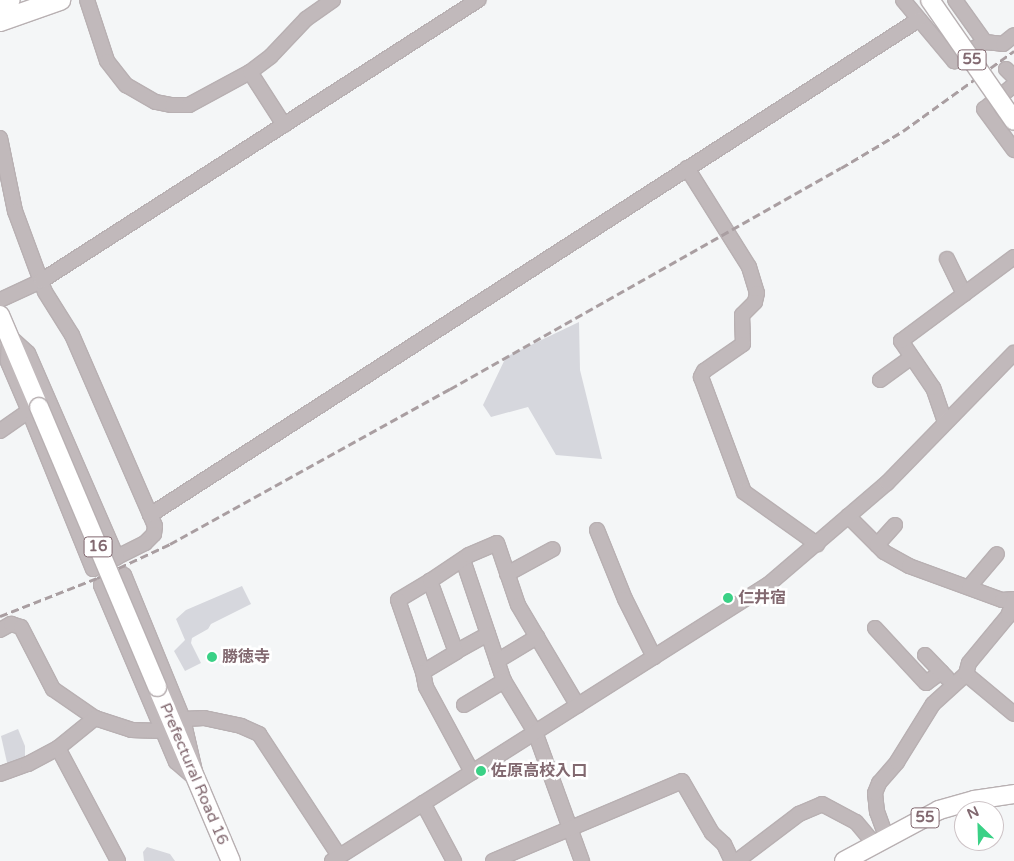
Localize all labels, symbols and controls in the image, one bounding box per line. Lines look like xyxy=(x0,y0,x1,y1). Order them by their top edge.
road number: 55 xyxy=(957,48,987,72)
road number: 16 xyxy=(83,534,113,560)
place label: 仁井宿 xyxy=(738,588,786,608)
marker: 仁井宿 xyxy=(722,592,734,604)
place label: 勝徳寺 xyxy=(222,647,270,667)
marker: 勝徳寺 xyxy=(206,651,218,663)
street label: Prefectural Road 16 xyxy=(155,700,233,848)
place label: 佐原高校入口 xyxy=(491,761,587,781)
marker: 佐原高校入口 xyxy=(475,765,487,777)
north arrow xyxy=(954,801,1004,851)
text: N xyxy=(965,803,982,823)
road number: 55 xyxy=(910,806,940,830)

